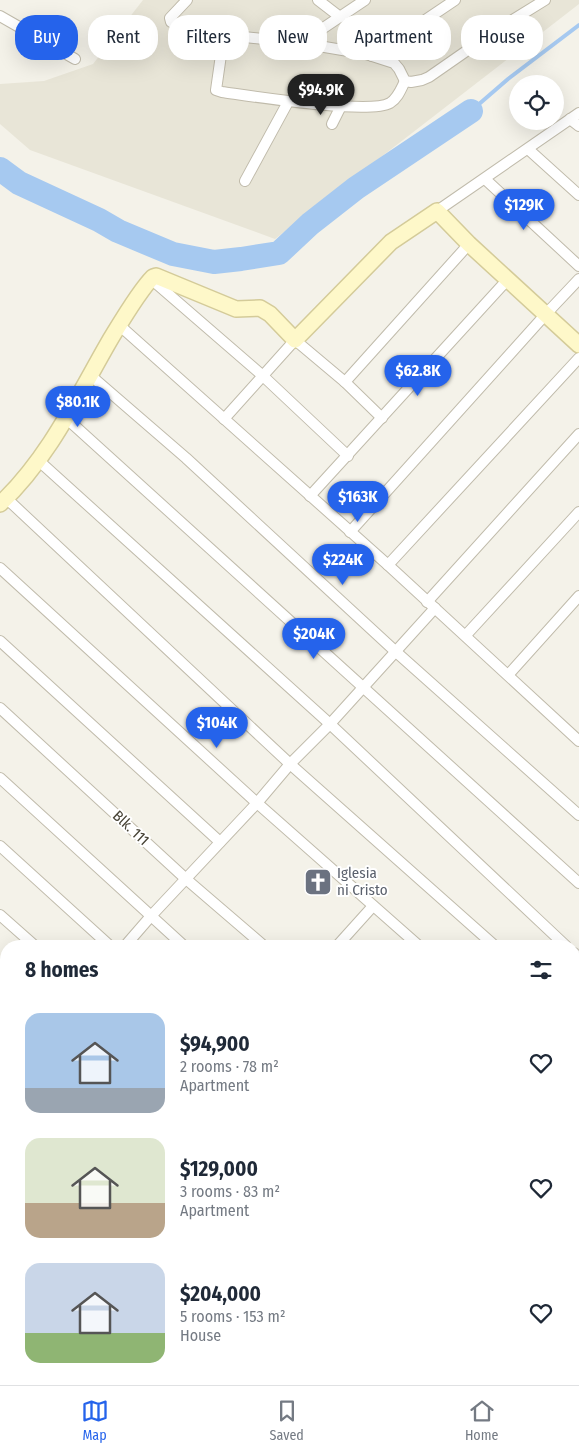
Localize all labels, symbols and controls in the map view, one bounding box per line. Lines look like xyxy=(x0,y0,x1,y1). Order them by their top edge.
chip: Buy xyxy=(15,15,78,60)
chip: Rent xyxy=(88,15,158,60)
chip: Filters xyxy=(168,15,249,60)
chip: New xyxy=(259,15,327,60)
chip: Apartment xyxy=(337,15,451,60)
chip: House xyxy=(461,15,543,60)
pin: $94.9K xyxy=(280,74,362,116)
map controls xyxy=(509,75,564,130)
button: locate xyxy=(509,75,564,130)
text: $94.9K xyxy=(299,80,343,99)
pin: $129K xyxy=(489,188,559,231)
text: $129K xyxy=(504,195,544,214)
pin: $62.8K xyxy=(377,354,459,397)
text: $62.8K xyxy=(395,361,441,380)
pin: $80.1K xyxy=(37,386,119,428)
text: $80.1K xyxy=(56,392,100,411)
pin: $163K xyxy=(323,480,393,523)
text: $163K xyxy=(338,487,378,506)
pin: $224K xyxy=(308,544,378,586)
text: $224K xyxy=(323,550,363,569)
pin: $204K xyxy=(279,618,349,660)
text: $204K xyxy=(293,624,335,643)
pin: $104K xyxy=(182,706,252,749)
text: $104K xyxy=(197,713,237,732)
street label: Blk. 111 xyxy=(109,807,153,849)
place label: Iglesia ni Cristo xyxy=(337,864,388,899)
church icon: Iglesia ni Cristo xyxy=(303,867,333,897)
icon: filters xyxy=(527,956,555,984)
text: 8 homes xyxy=(25,957,99,983)
text: $94,900 xyxy=(180,1031,250,1057)
icon: home xyxy=(65,1033,125,1093)
icon: heart xyxy=(527,1049,555,1077)
text: 2 rooms · 78 m² xyxy=(180,1057,279,1076)
text: Apartment xyxy=(180,1076,249,1095)
text: $129,000 xyxy=(180,1156,258,1182)
icon: home xyxy=(65,1158,125,1218)
icon: heart xyxy=(527,1174,555,1202)
text: 3 rooms · 83 m² xyxy=(180,1182,280,1201)
text: Apartment xyxy=(180,1201,249,1220)
text: $204,000 xyxy=(180,1281,261,1307)
icon: home xyxy=(65,1283,125,1343)
icon: heart xyxy=(527,1299,555,1327)
text: 5 rooms · 153 m² xyxy=(180,1307,286,1326)
text: House xyxy=(180,1326,221,1345)
tab: Map xyxy=(81,1397,109,1444)
tab: Saved xyxy=(270,1397,304,1444)
tab: Home xyxy=(465,1397,498,1444)

